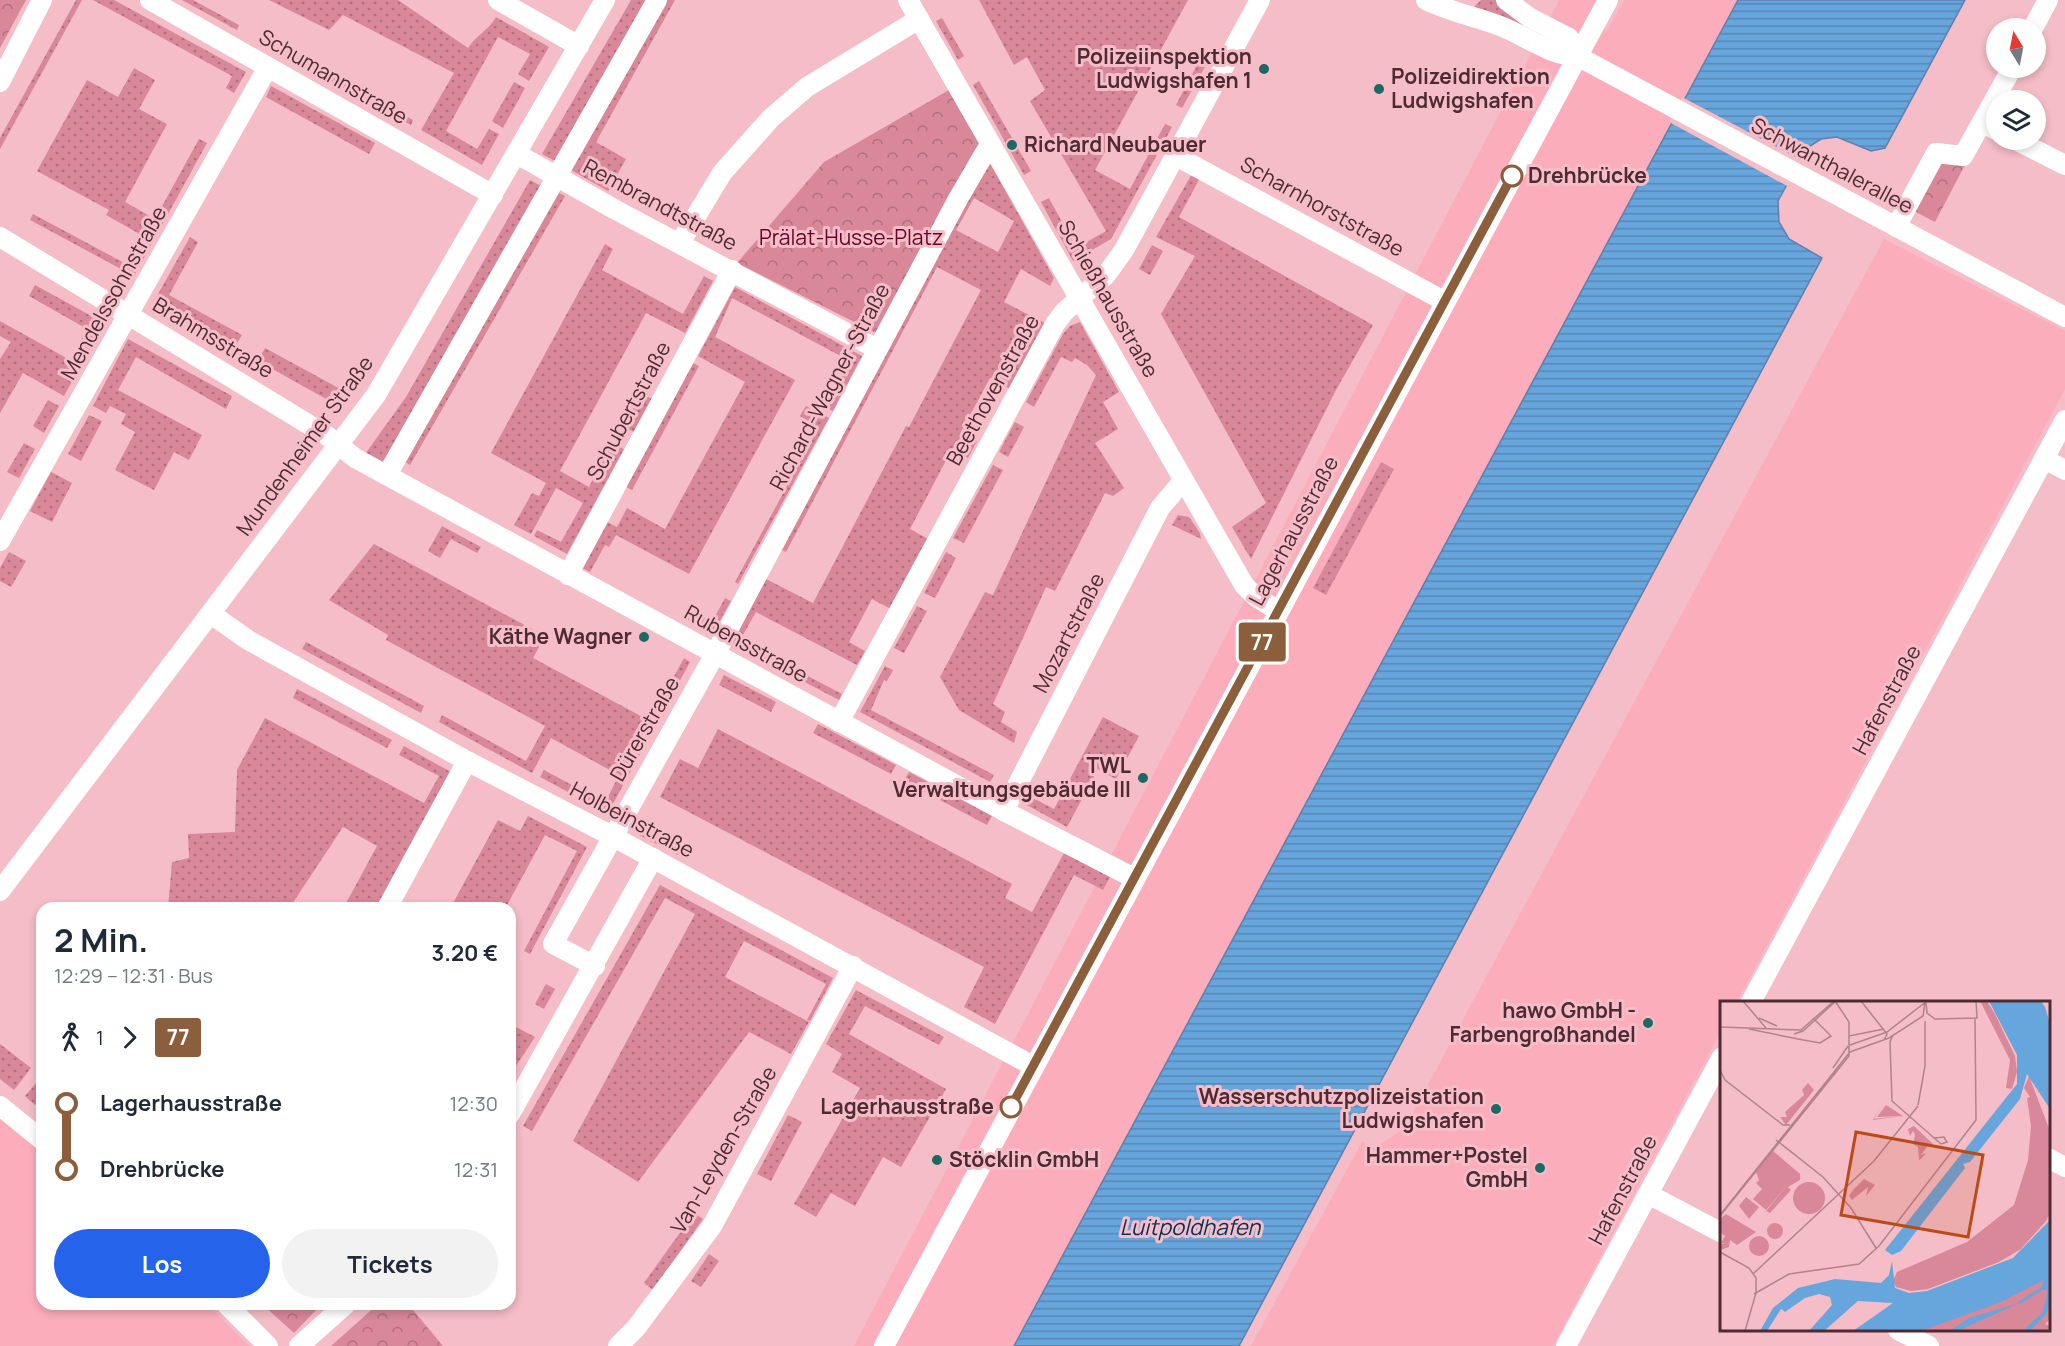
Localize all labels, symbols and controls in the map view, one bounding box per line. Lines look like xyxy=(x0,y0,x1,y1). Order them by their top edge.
north arrow xyxy=(1986,18,2046,78)
map controls xyxy=(1986,18,2046,150)
street label: Schumannstraße xyxy=(254,22,413,130)
place label: Polizeiinspektion Ludwigshafen 1 xyxy=(1077,42,1252,94)
marker: Polizeiinspektion Ludwigshafen 1 xyxy=(1257,62,1271,76)
place label: Polizeidirektion Ludwigshafen xyxy=(1391,62,1550,114)
marker: Polizeidirektion Ludwigshafen xyxy=(1372,82,1386,96)
button: layers xyxy=(1986,90,2046,150)
street label: Schwanthalerallee xyxy=(1747,111,1918,220)
place label: Richard Neubauer xyxy=(1024,130,1206,158)
marker: Richard Neubauer xyxy=(1005,138,1019,152)
street label: Scharnhorststraße xyxy=(1236,149,1409,263)
street label: Rembrandtstraße xyxy=(579,152,742,257)
place label: Drehbrücke xyxy=(1528,161,1647,189)
marker: Drehbrücke xyxy=(1501,165,1523,187)
street label: Mendelssohnstraße xyxy=(54,201,172,384)
street label: Schießhausstraße xyxy=(1052,215,1165,382)
park label: Prälat-Husse-Platz xyxy=(759,223,943,251)
street label: Richard-Wagner-Straße xyxy=(763,278,896,495)
street label: Brahmsstraße xyxy=(148,290,279,384)
street label: Beethovenstraße xyxy=(939,309,1045,470)
street label: Schubertstraße xyxy=(580,336,676,485)
street label: Mundenheimer Straße xyxy=(229,350,379,541)
street label: Lagerhausstraße xyxy=(1242,451,1344,610)
street label: Mozartstraße xyxy=(1026,568,1110,697)
street label: Rubensstraße xyxy=(680,598,813,689)
place label: Käthe Wagner xyxy=(489,622,632,650)
line badge: 77 xyxy=(1235,622,1289,662)
text: 77 xyxy=(1251,628,1273,656)
marker: Käthe Wagner xyxy=(637,630,651,644)
street label: Hafenstraße xyxy=(1845,640,1927,759)
street label: Dürerstraße xyxy=(603,671,685,786)
place label: TWL Verwaltungsgebäude III xyxy=(893,751,1131,803)
marker: TWL Verwaltungsgebäude III xyxy=(1136,771,1150,785)
street label: Holbeinstraße xyxy=(565,775,699,864)
text: 2 Min. xyxy=(54,917,148,962)
text: 3.20 € xyxy=(432,938,498,968)
text: 12:29 – 12:31 · Bus xyxy=(54,962,213,989)
place label: hawo GmbH - Farbengroßhandel xyxy=(1449,996,1636,1048)
inset map xyxy=(1720,1001,2050,1331)
marker: hawo GmbH - Farbengroßhandel xyxy=(1641,1016,1655,1030)
icon: walk xyxy=(54,1021,87,1054)
icon: forward xyxy=(113,1021,146,1054)
text: 77 xyxy=(167,1023,189,1051)
text: 1 xyxy=(96,1024,104,1051)
street label: Van-Leyden-Straße xyxy=(664,1061,782,1238)
place label: Wasserschutzpolizeistation Ludwigshafen xyxy=(1199,1082,1484,1134)
text: Lagerhausstraße xyxy=(100,1088,282,1118)
text: 12:30 xyxy=(450,1090,498,1117)
place label: Lagerhausstraße xyxy=(820,1092,994,1120)
marker: Lagerhausstraße xyxy=(1000,1096,1022,1118)
marker: Wasserschutzpolizeistation Ludwigshafen xyxy=(1489,1102,1503,1116)
street label: Hafenstraße xyxy=(1581,1130,1663,1249)
place label: Hammer+Postel GmbH xyxy=(1366,1141,1528,1193)
place label: Stöcklin GmbH xyxy=(949,1145,1099,1173)
marker: Stöcklin GmbH xyxy=(930,1153,944,1167)
text: Drehbrücke xyxy=(100,1154,225,1184)
text: 12:31 xyxy=(454,1156,498,1183)
marker: Hammer+Postel GmbH xyxy=(1533,1161,1547,1175)
water label: Luitpoldhafen xyxy=(1120,1212,1261,1242)
button: Los xyxy=(54,1229,270,1298)
button: Tickets xyxy=(282,1229,498,1298)

